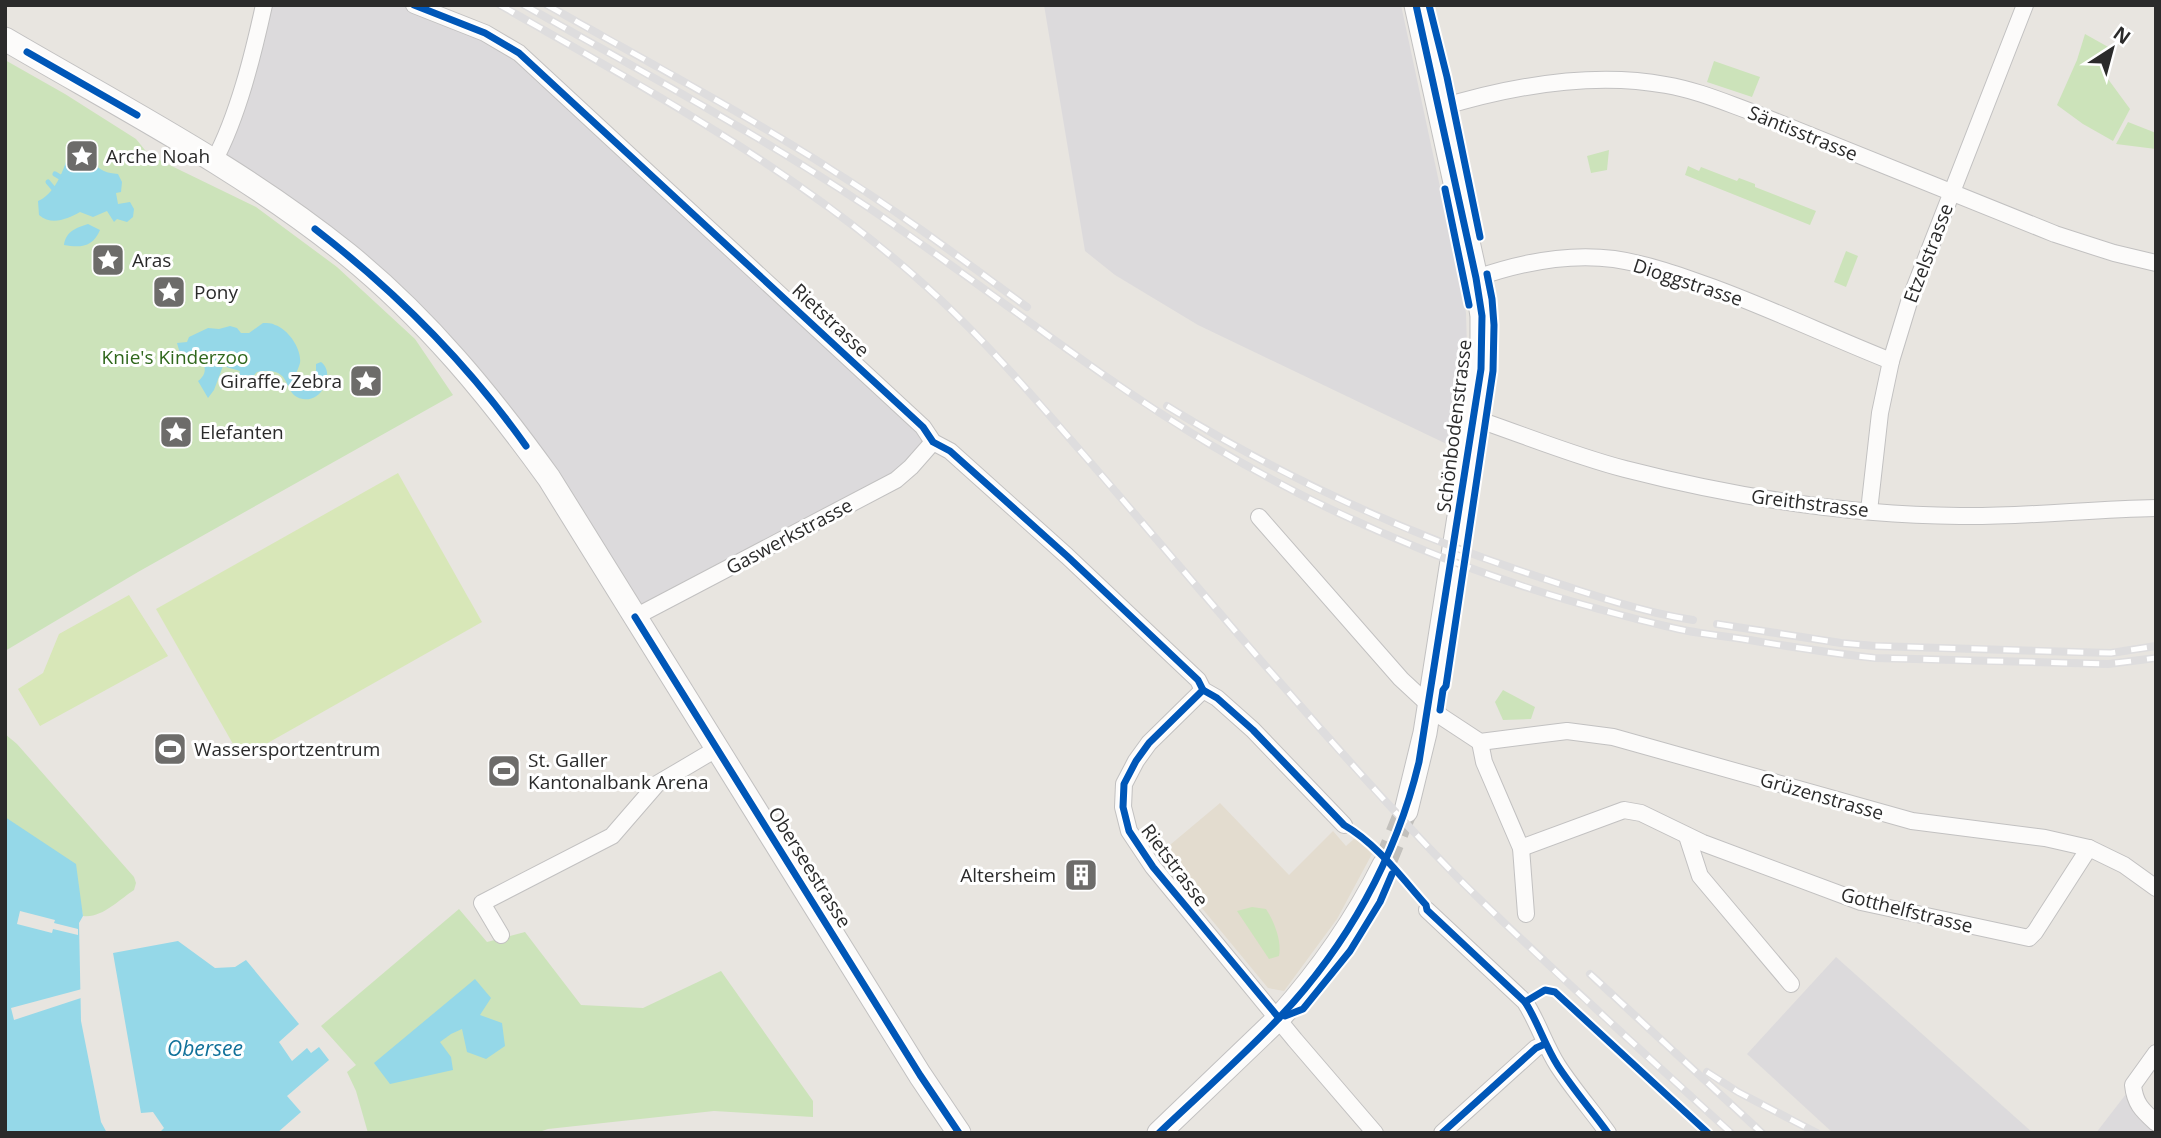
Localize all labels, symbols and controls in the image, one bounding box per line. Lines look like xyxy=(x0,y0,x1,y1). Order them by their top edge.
north arrow xyxy=(2077,14,2147,84)
text: N xyxy=(2108,20,2136,50)
street label: Säntisstrasse xyxy=(1744,99,1862,167)
place icon: Arche Noah xyxy=(63,137,101,175)
place label: Arche Noah xyxy=(106,143,210,169)
street label: Etzelstrasse xyxy=(1897,199,1959,307)
place icon: Aras xyxy=(89,241,127,279)
place label: Aras xyxy=(132,247,171,273)
street label: Dioggstrasse xyxy=(1630,252,1746,312)
place icon: Pony xyxy=(150,273,188,311)
street label: Rietstrasse xyxy=(787,277,875,363)
place label: Pony xyxy=(194,279,239,305)
street label: Schönbodenstrasse xyxy=(1430,338,1478,514)
park label: Knie's Kinderzoo xyxy=(102,344,248,370)
place icon: Giraffe, Zebra xyxy=(347,362,385,400)
place label: Giraffe, Zebra xyxy=(220,368,342,394)
place icon: Elefanten xyxy=(157,413,195,451)
place label: Elefanten xyxy=(200,419,284,445)
street label: Greithstrasse xyxy=(1750,483,1870,523)
street label: Gaswerkstrasse xyxy=(721,492,857,580)
sports icon: Wassersportzentrum xyxy=(151,730,189,768)
place label: Wassersportzentrum xyxy=(194,736,380,762)
place label: St. Galler Kantonalbank Arena xyxy=(528,747,708,795)
sports icon: St. Galler Kantonalbank Arena xyxy=(485,752,523,790)
street label: Grüzenstrasse xyxy=(1757,766,1887,826)
street label: Oberseestrasse xyxy=(762,802,858,932)
street label: Rietstrasse xyxy=(1135,818,1215,912)
building icon: Altersheim xyxy=(1062,856,1100,894)
place label: Altersheim xyxy=(960,862,1056,888)
street label: Gotthelfstrasse xyxy=(1838,881,1976,939)
water label: Obersee xyxy=(167,1034,243,1062)

